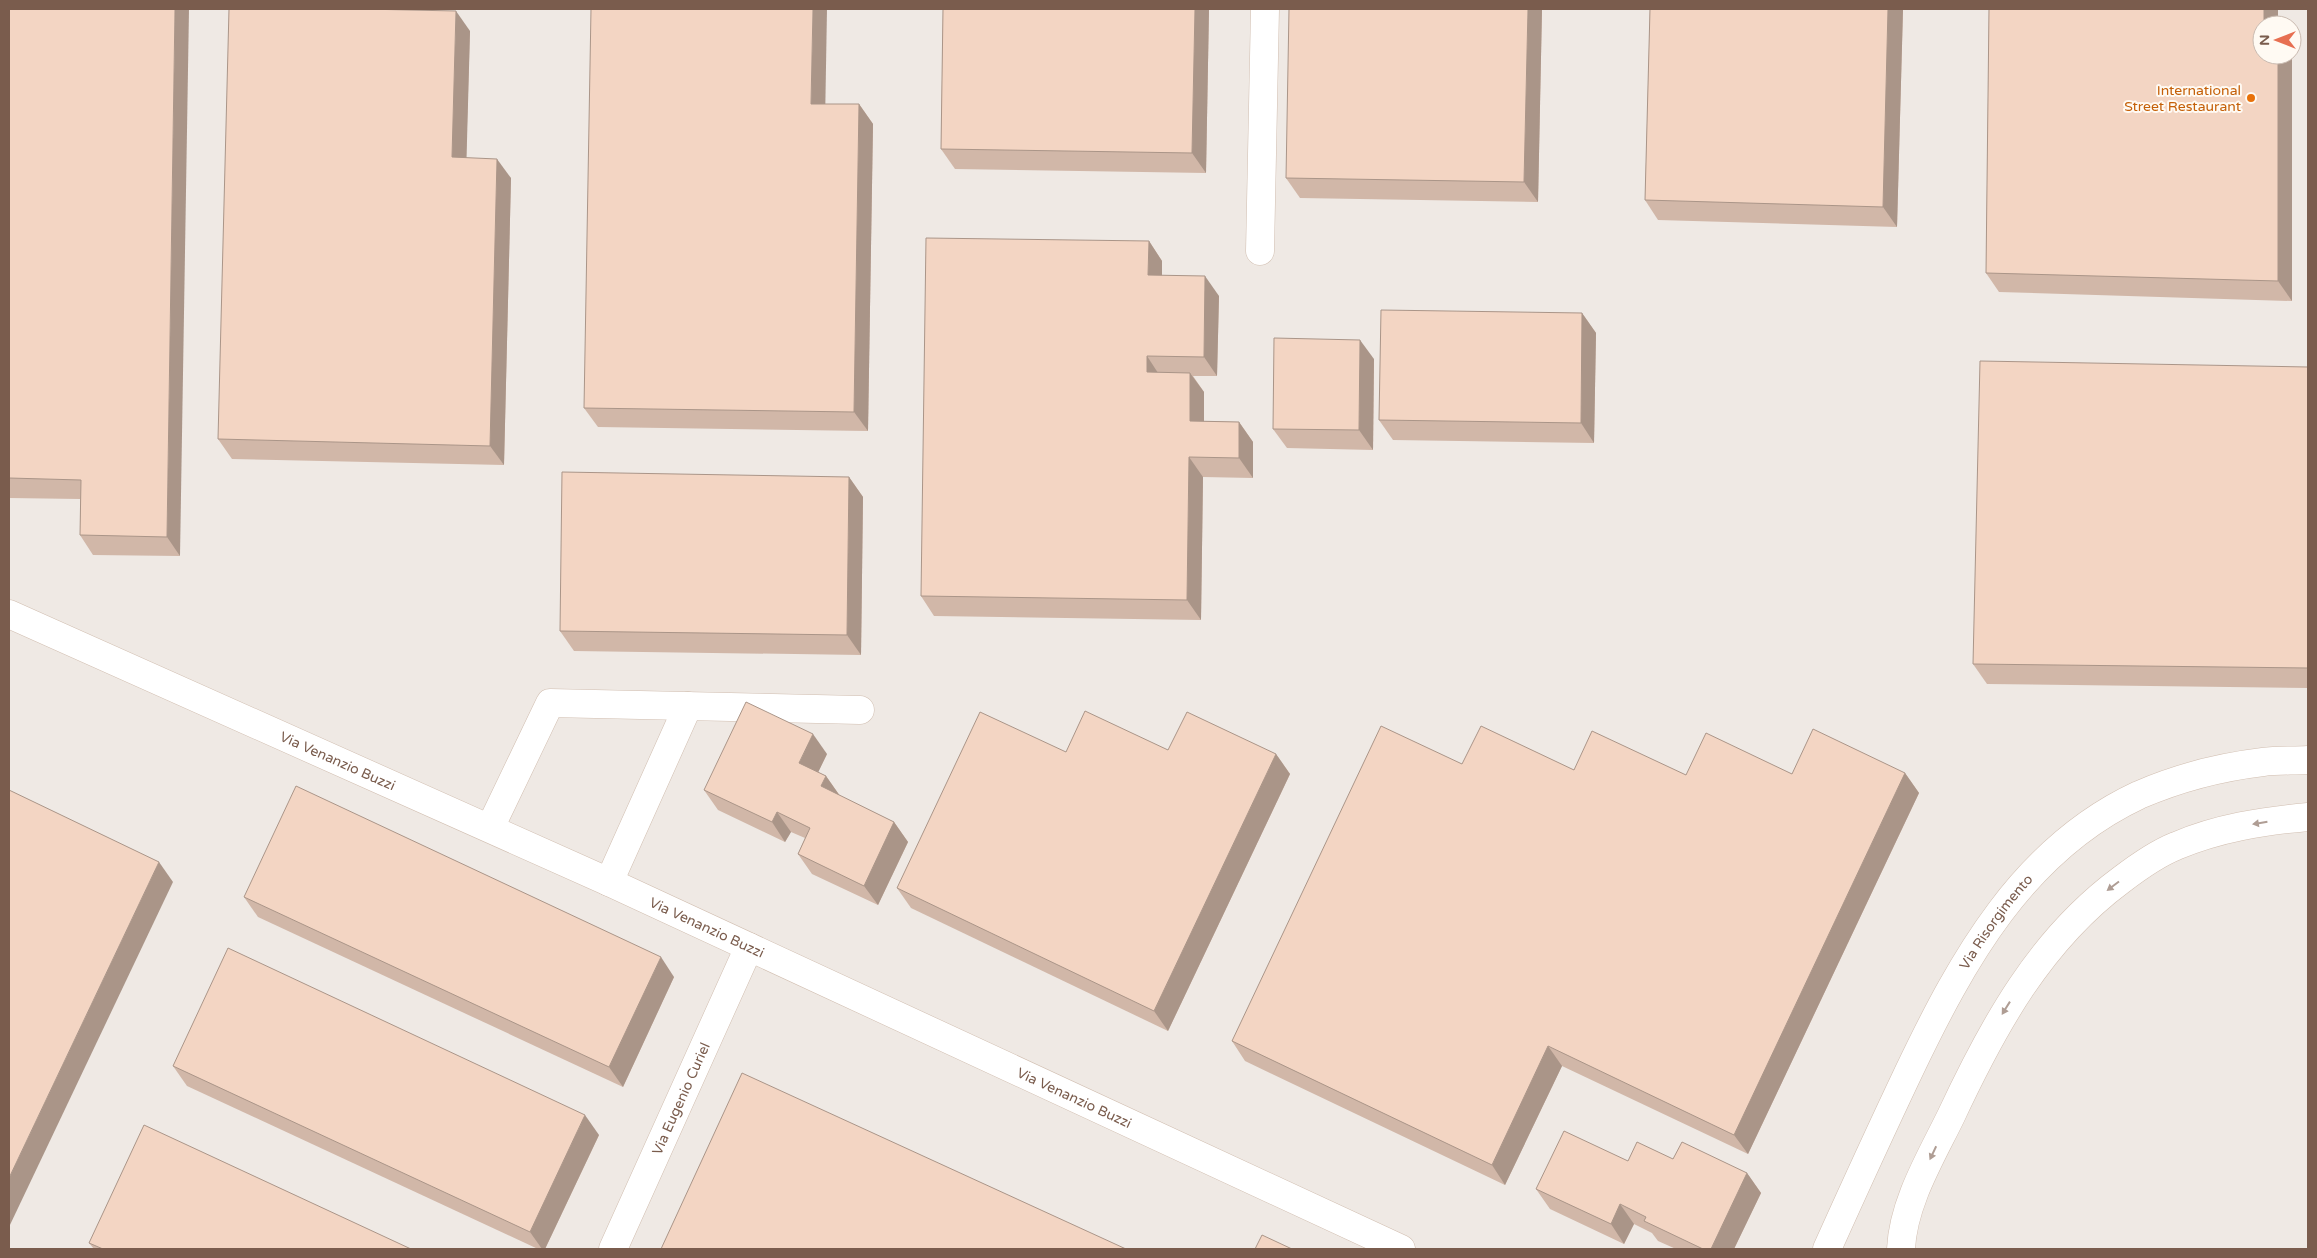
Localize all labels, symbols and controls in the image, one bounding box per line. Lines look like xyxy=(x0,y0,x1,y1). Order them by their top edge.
north arrow xyxy=(2252,15,2302,65)
text: N xyxy=(2256,34,2273,46)
place label: International Street Restaurant xyxy=(2124,82,2242,115)
marker: International Street Restaurant xyxy=(2245,92,2257,104)
street label: Via Venanzio Buzzi xyxy=(277,728,398,794)
one-way arrow xyxy=(2252,820,2268,828)
street label: Via Risorgimento xyxy=(1956,871,2036,973)
one-way arrow xyxy=(2106,881,2120,891)
street label: Via Venanzio Buzzi xyxy=(647,894,767,962)
one-way arrow xyxy=(2002,1001,2011,1014)
street label: Via Eugenio Curiel xyxy=(649,1040,714,1158)
street label: Via Venanzio Buzzi xyxy=(1014,1064,1134,1132)
one-way arrow xyxy=(1929,1146,1937,1160)

